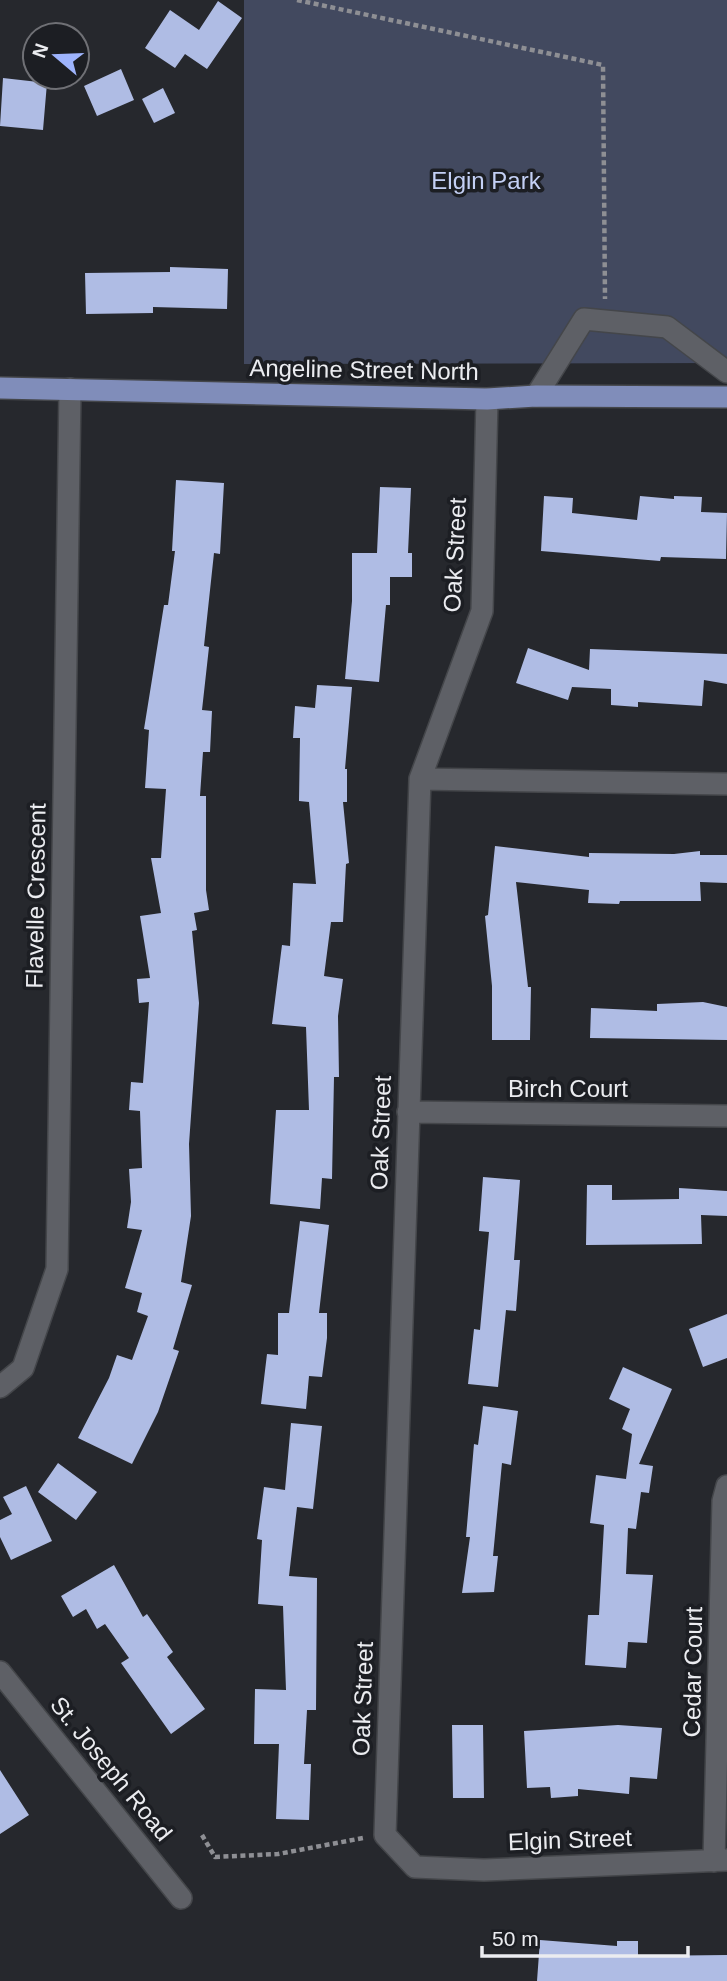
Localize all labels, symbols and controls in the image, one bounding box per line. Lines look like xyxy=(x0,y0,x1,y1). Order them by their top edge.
north arrow xyxy=(21,21,91,91)
text: N xyxy=(28,41,53,61)
park label: Elgin Park xyxy=(431,167,542,194)
street label: Angeline Street North xyxy=(249,354,479,385)
street label: Oak Street xyxy=(438,497,471,613)
street label: Flavelle Crescent xyxy=(20,803,51,989)
street label: Oak Street xyxy=(365,1075,396,1191)
street label: Birch Court xyxy=(508,1075,628,1102)
street label: Cedar Court xyxy=(678,1606,707,1738)
street label: Oak Street xyxy=(347,1641,378,1757)
street label: St. Joseph Road xyxy=(45,1691,178,1846)
street label: Elgin Street xyxy=(508,1824,633,1855)
scale bar xyxy=(482,1914,688,1958)
text: 50 m xyxy=(492,1927,539,1950)

